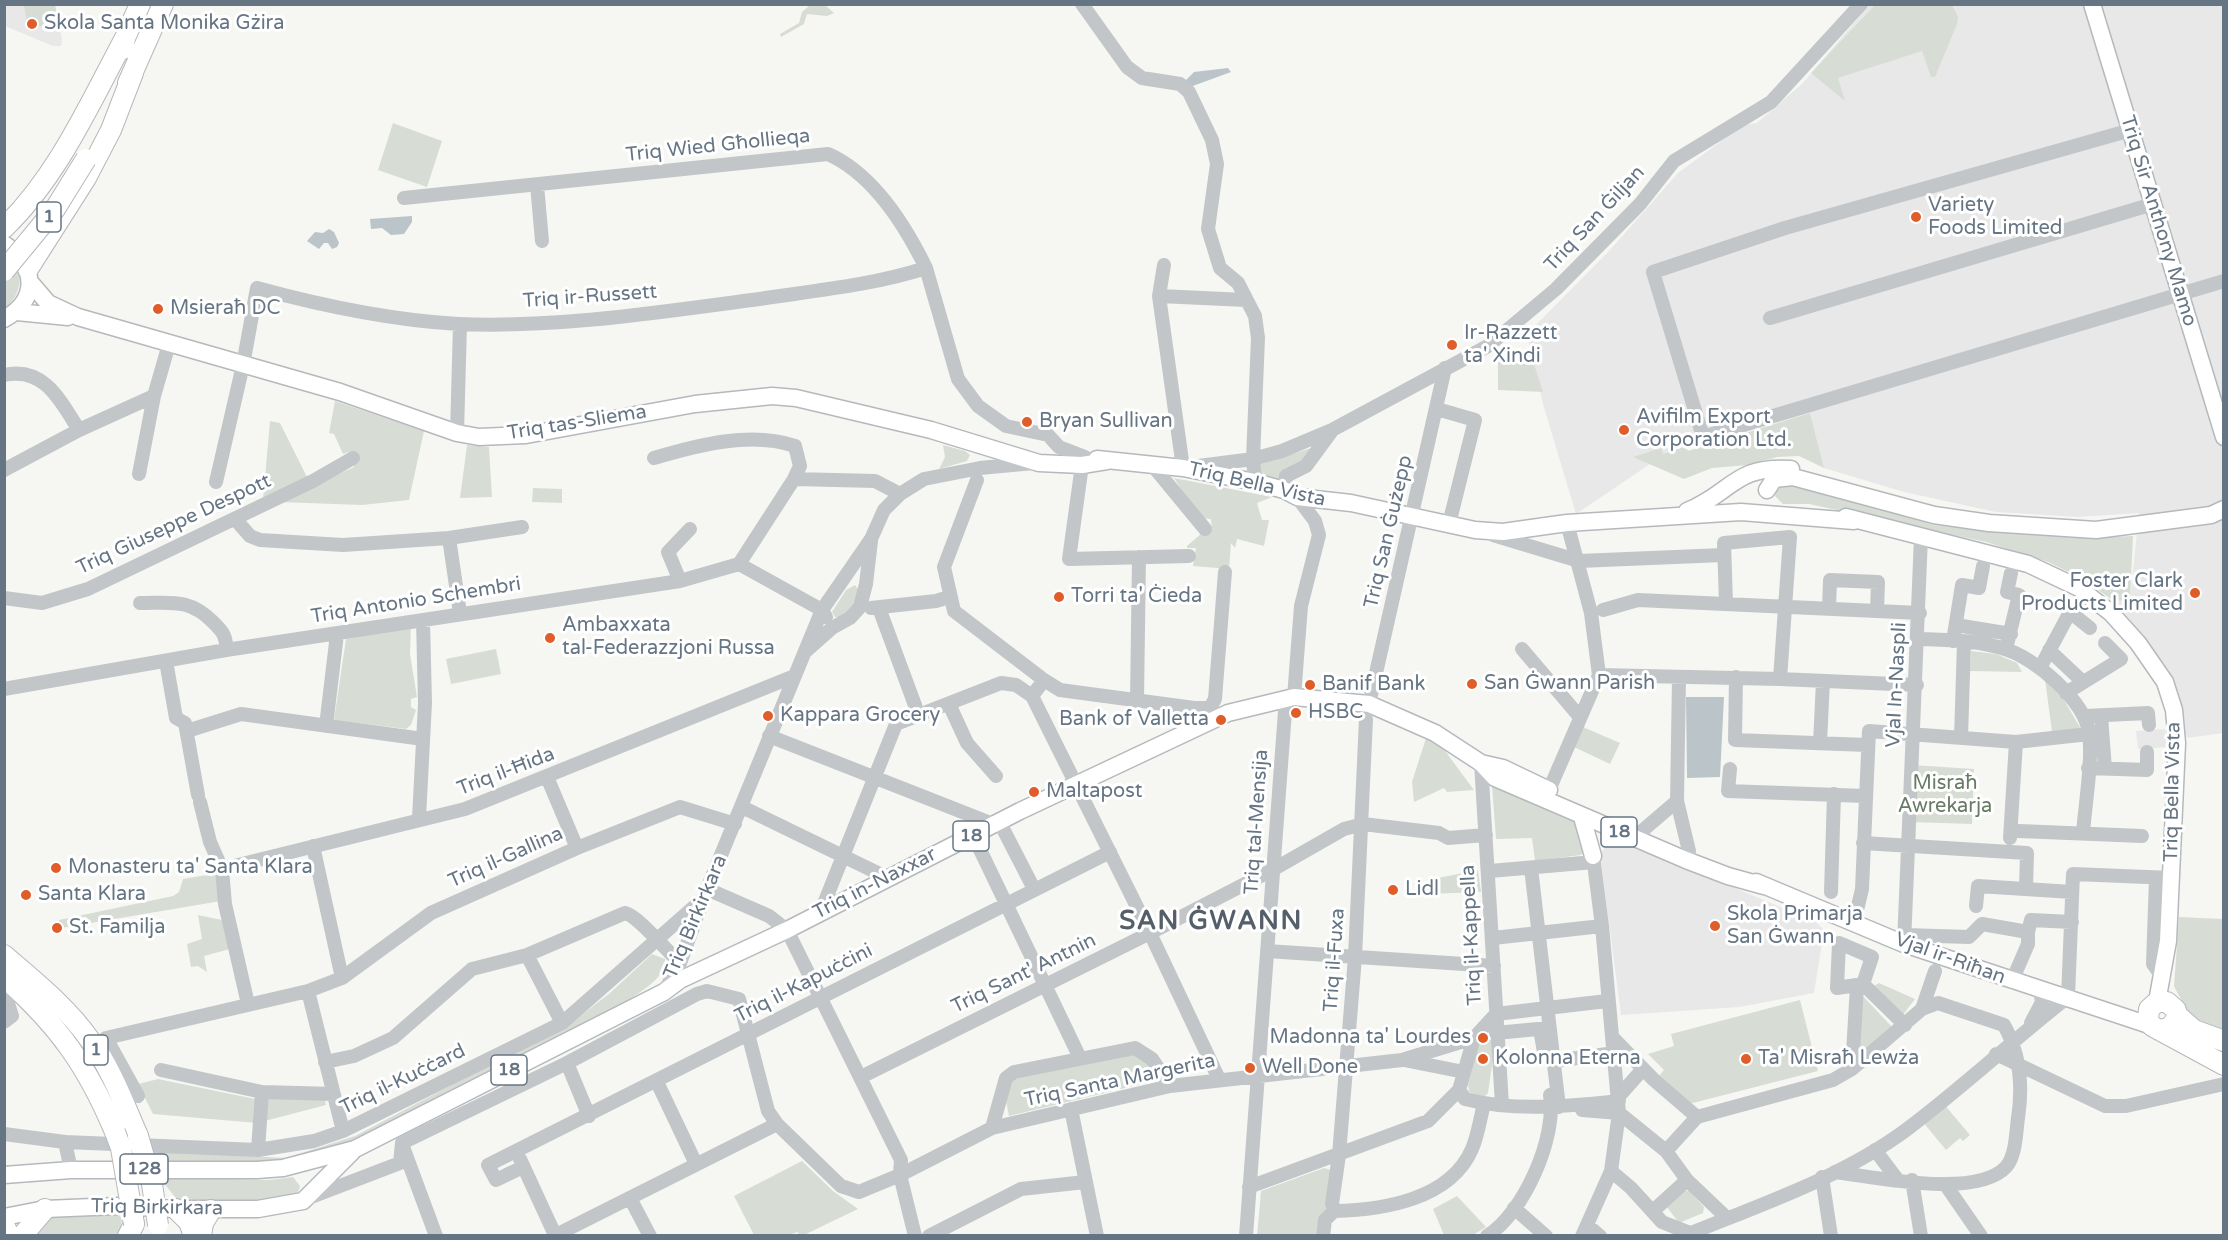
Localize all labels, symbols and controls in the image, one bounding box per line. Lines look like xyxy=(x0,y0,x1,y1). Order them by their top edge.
place label: Skola Santa Monika Gżira xyxy=(44,12,285,36)
marker: Skola Santa Monika Gżira xyxy=(25,17,39,31)
street label: Triq Sir Anthony Mamo xyxy=(2114,113,2202,329)
street label: Triq Wied Għollieqa xyxy=(625,124,811,168)
street label: Triq San Ġiljan xyxy=(1540,161,1650,277)
place label: Variety Foods Limited xyxy=(1928,194,2062,241)
road number: 1 xyxy=(37,202,61,232)
marker: Variety Foods Limited xyxy=(1909,210,1923,224)
street label: Triq ir-Russett xyxy=(522,280,658,314)
place label: Msieraħ DC xyxy=(170,297,280,321)
marker: Msieraħ DC xyxy=(151,302,165,316)
place label: Ir-Razzett ta' Xindi xyxy=(1464,322,1557,369)
marker: Ir-Razzett ta' Xindi xyxy=(1445,338,1459,352)
street label: Triq tas-Sliema xyxy=(506,400,648,446)
place label: Avifilm Export Corporation Ltd. xyxy=(1636,406,1792,453)
place label: Bryan Sullivan xyxy=(1039,410,1173,434)
marker: Bryan Sullivan xyxy=(1020,415,1034,429)
marker: Avifilm Export Corporation Ltd. xyxy=(1617,423,1631,437)
street label: Triq San Ġużepp xyxy=(1360,453,1418,611)
street label: Triq Bella Vista xyxy=(1186,458,1328,512)
street label: Triq Giuseppe Despott xyxy=(73,469,275,581)
place label: Foster Clark Products Limited xyxy=(2021,570,2183,617)
street label: Triq Antonio Schembri xyxy=(309,573,523,629)
place label: Torri ta' Ċieda xyxy=(1071,585,1202,609)
marker: Foster Clark Products Limited xyxy=(2188,586,2202,600)
marker: Torri ta' Ċieda xyxy=(1052,590,1066,604)
place label: Ambaxxata tal-Federazzjoni Russa xyxy=(562,614,775,661)
street label: Vjal In-Naspli xyxy=(1882,622,1912,748)
marker: Ambaxxata tal-Federazzjoni Russa xyxy=(543,631,557,645)
place label: San Ġwann Parish xyxy=(1484,672,1655,696)
place label: Banif Bank xyxy=(1322,673,1425,697)
marker: San Ġwann Parish xyxy=(1465,677,1479,691)
marker: Banif Bank xyxy=(1303,678,1317,692)
place label: HSBC xyxy=(1308,701,1363,725)
place label: Kappara Grocery xyxy=(780,704,940,728)
marker: HSBC xyxy=(1289,706,1303,720)
place label: Bank of Valletta xyxy=(1059,708,1209,732)
marker: Kappara Grocery xyxy=(761,709,775,723)
marker: Bank of Valletta xyxy=(1214,713,1228,727)
street label: Triq Bella Vista xyxy=(2160,722,2186,862)
street label: Triq il-Ħida xyxy=(454,742,558,802)
street label: Triq tal-Mensija xyxy=(1240,748,1274,896)
park label: Misraħ Awrekarja xyxy=(1898,772,1992,819)
place label: Maltapost xyxy=(1046,780,1142,804)
marker: Maltapost xyxy=(1027,785,1041,799)
road number: 18 xyxy=(1601,817,1637,847)
road number: 18 xyxy=(953,821,989,851)
street label: Triq il-Gallina xyxy=(445,822,567,894)
street label: Triq in-Naxxar xyxy=(809,843,941,925)
street label: Triq Birkirkara xyxy=(659,851,733,983)
place label: Monasteru ta' Santa Klara xyxy=(68,856,313,880)
marker: Monasteru ta' Santa Klara xyxy=(49,861,63,875)
street label: Triq il-Kappella xyxy=(1456,864,1488,1006)
place label: Lidl xyxy=(1405,878,1439,902)
place label: Santa Klara xyxy=(38,883,146,907)
marker: Lidl xyxy=(1386,883,1400,897)
marker: Santa Klara xyxy=(19,888,33,902)
place label: Skola Primarja San Ġwann xyxy=(1727,903,1863,950)
district label: SAN ĠWANN xyxy=(1119,906,1303,938)
street label: Triq il-Fuxa xyxy=(1319,907,1351,1013)
place label: St. Familja xyxy=(69,916,165,940)
marker: Skola Primarja San Ġwann xyxy=(1708,919,1722,933)
marker: St. Familja xyxy=(50,921,64,935)
street label: Vjal ir-Riħan xyxy=(1891,928,2009,990)
street label: Triq Sant' Antnin xyxy=(948,929,1100,1019)
street label: Triq il-Kapuċċini xyxy=(731,939,877,1029)
place label: Madonna ta' Lourdes xyxy=(1270,1026,1471,1050)
marker: Madonna ta' Lourdes xyxy=(1476,1031,1490,1045)
road number: 1 xyxy=(84,1035,108,1065)
street label: Triq il-Kuċċard xyxy=(336,1039,470,1121)
place label: Kolonna Eterna xyxy=(1495,1047,1641,1071)
place label: Ta' Misraħ Lewża xyxy=(1758,1047,1919,1071)
street label: Triq Santa Margerita xyxy=(1022,1049,1218,1113)
marker: Kolonna Eterna xyxy=(1476,1052,1490,1066)
marker: Ta' Misraħ Lewża xyxy=(1739,1052,1753,1066)
road number: 18 xyxy=(491,1055,527,1085)
place label: Well Done xyxy=(1262,1056,1358,1080)
marker: Well Done xyxy=(1243,1061,1257,1075)
road number: 128 xyxy=(120,1154,168,1184)
street label: Triq Birkirkara xyxy=(91,1195,223,1221)

